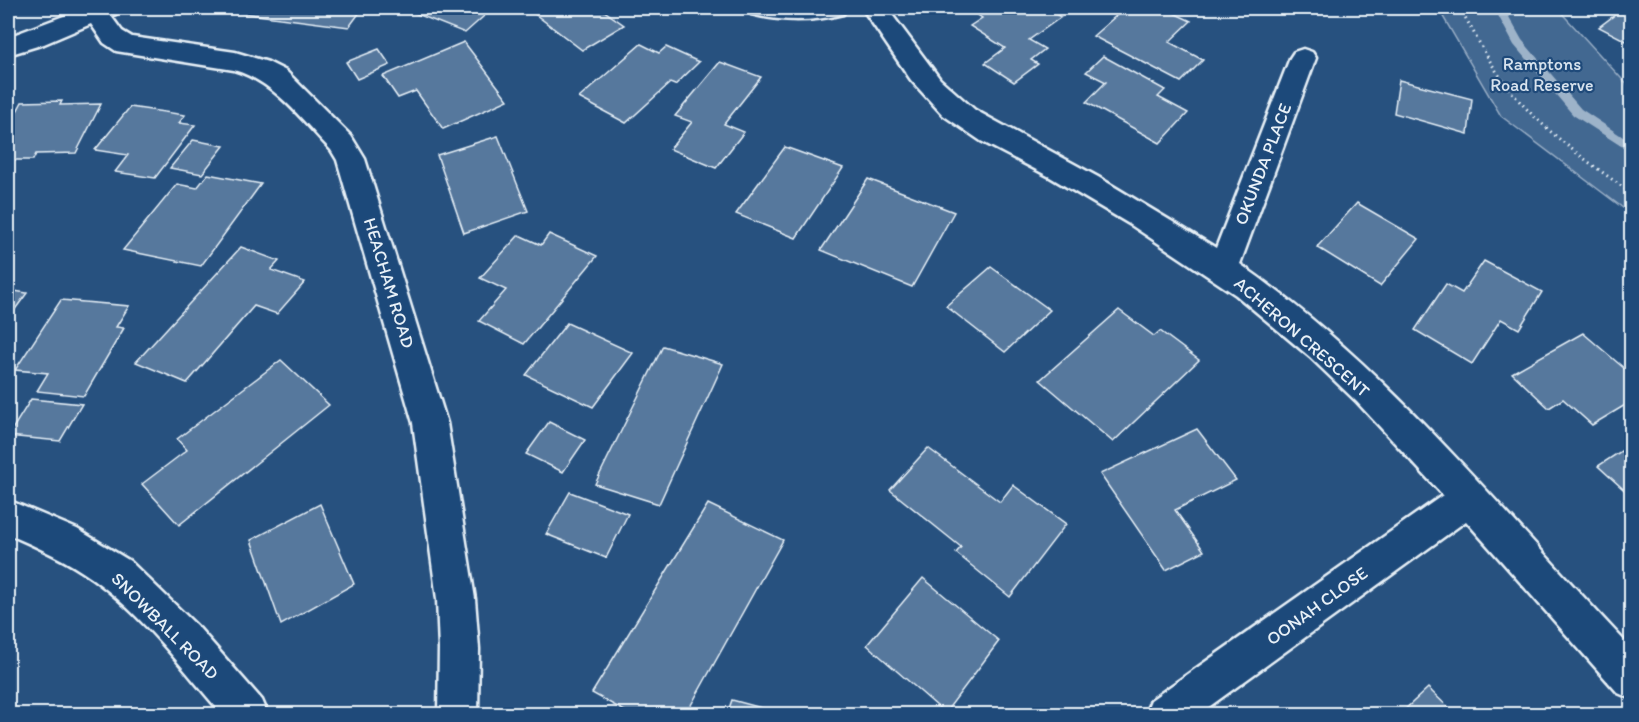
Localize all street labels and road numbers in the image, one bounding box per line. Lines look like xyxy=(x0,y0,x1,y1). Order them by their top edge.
street label: OKUNDA PLACE xyxy=(1230,100,1296,228)
street label: HEACHAM ROAD xyxy=(359,215,419,351)
street label: ACHERON CRESCENT xyxy=(1230,272,1374,402)
street label: OONAH CLOSE xyxy=(1262,562,1372,650)
street label: SNOWBALL ROAD xyxy=(107,568,223,684)

